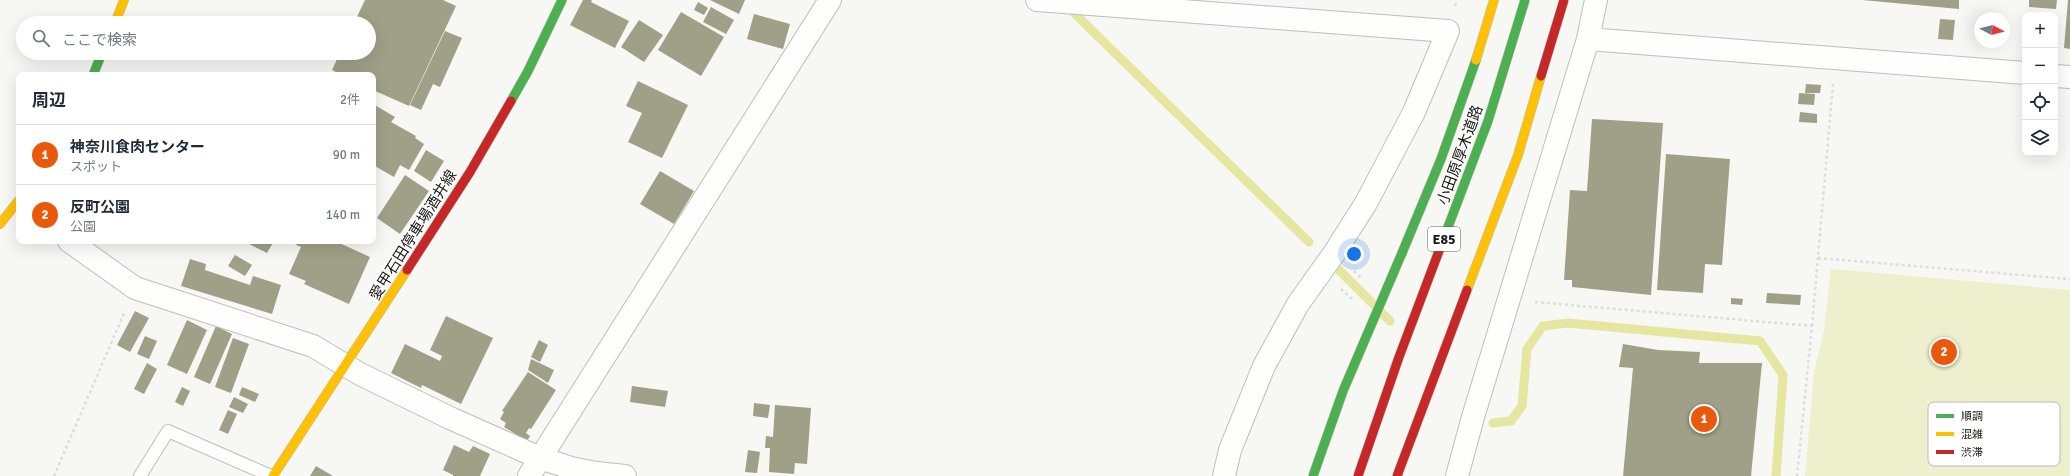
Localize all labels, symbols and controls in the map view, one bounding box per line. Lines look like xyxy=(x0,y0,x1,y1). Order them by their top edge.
north arrow xyxy=(1974,12,2010,48)
map controls xyxy=(2022,12,2058,156)
button: + xyxy=(2022,12,2058,48)
search box xyxy=(16,16,376,60)
icon: search xyxy=(30,27,52,49)
text: ここで検索 xyxy=(62,31,137,49)
button: − xyxy=(2022,48,2058,84)
button: locate xyxy=(2022,84,2058,120)
text: 周辺 xyxy=(32,90,66,111)
text: 2件 xyxy=(340,92,360,108)
street label: 小田原厚木道路 xyxy=(1434,103,1486,207)
button: layers xyxy=(2022,120,2058,156)
text: 神奈川食肉センター xyxy=(70,138,205,156)
text: 1 xyxy=(41,147,49,163)
text: 90 m xyxy=(333,147,360,163)
text: スポット xyxy=(70,159,122,175)
street label: 愛甲石田停車場酒井線 xyxy=(366,167,460,303)
text: 反町公園 xyxy=(70,198,130,216)
text: 2 xyxy=(41,207,49,223)
text: 140 m xyxy=(326,207,360,223)
text: 公園 xyxy=(70,219,96,235)
road number: E85 xyxy=(1428,227,1460,251)
your location xyxy=(1344,244,1364,264)
pin: 2 xyxy=(1931,337,1957,367)
legend xyxy=(1928,402,2060,466)
pin: 1 xyxy=(1691,404,1717,434)
text: 順調 xyxy=(1961,410,1983,423)
text: 混雑 xyxy=(1961,428,1983,441)
text: 渋滞 xyxy=(1961,446,1983,459)

